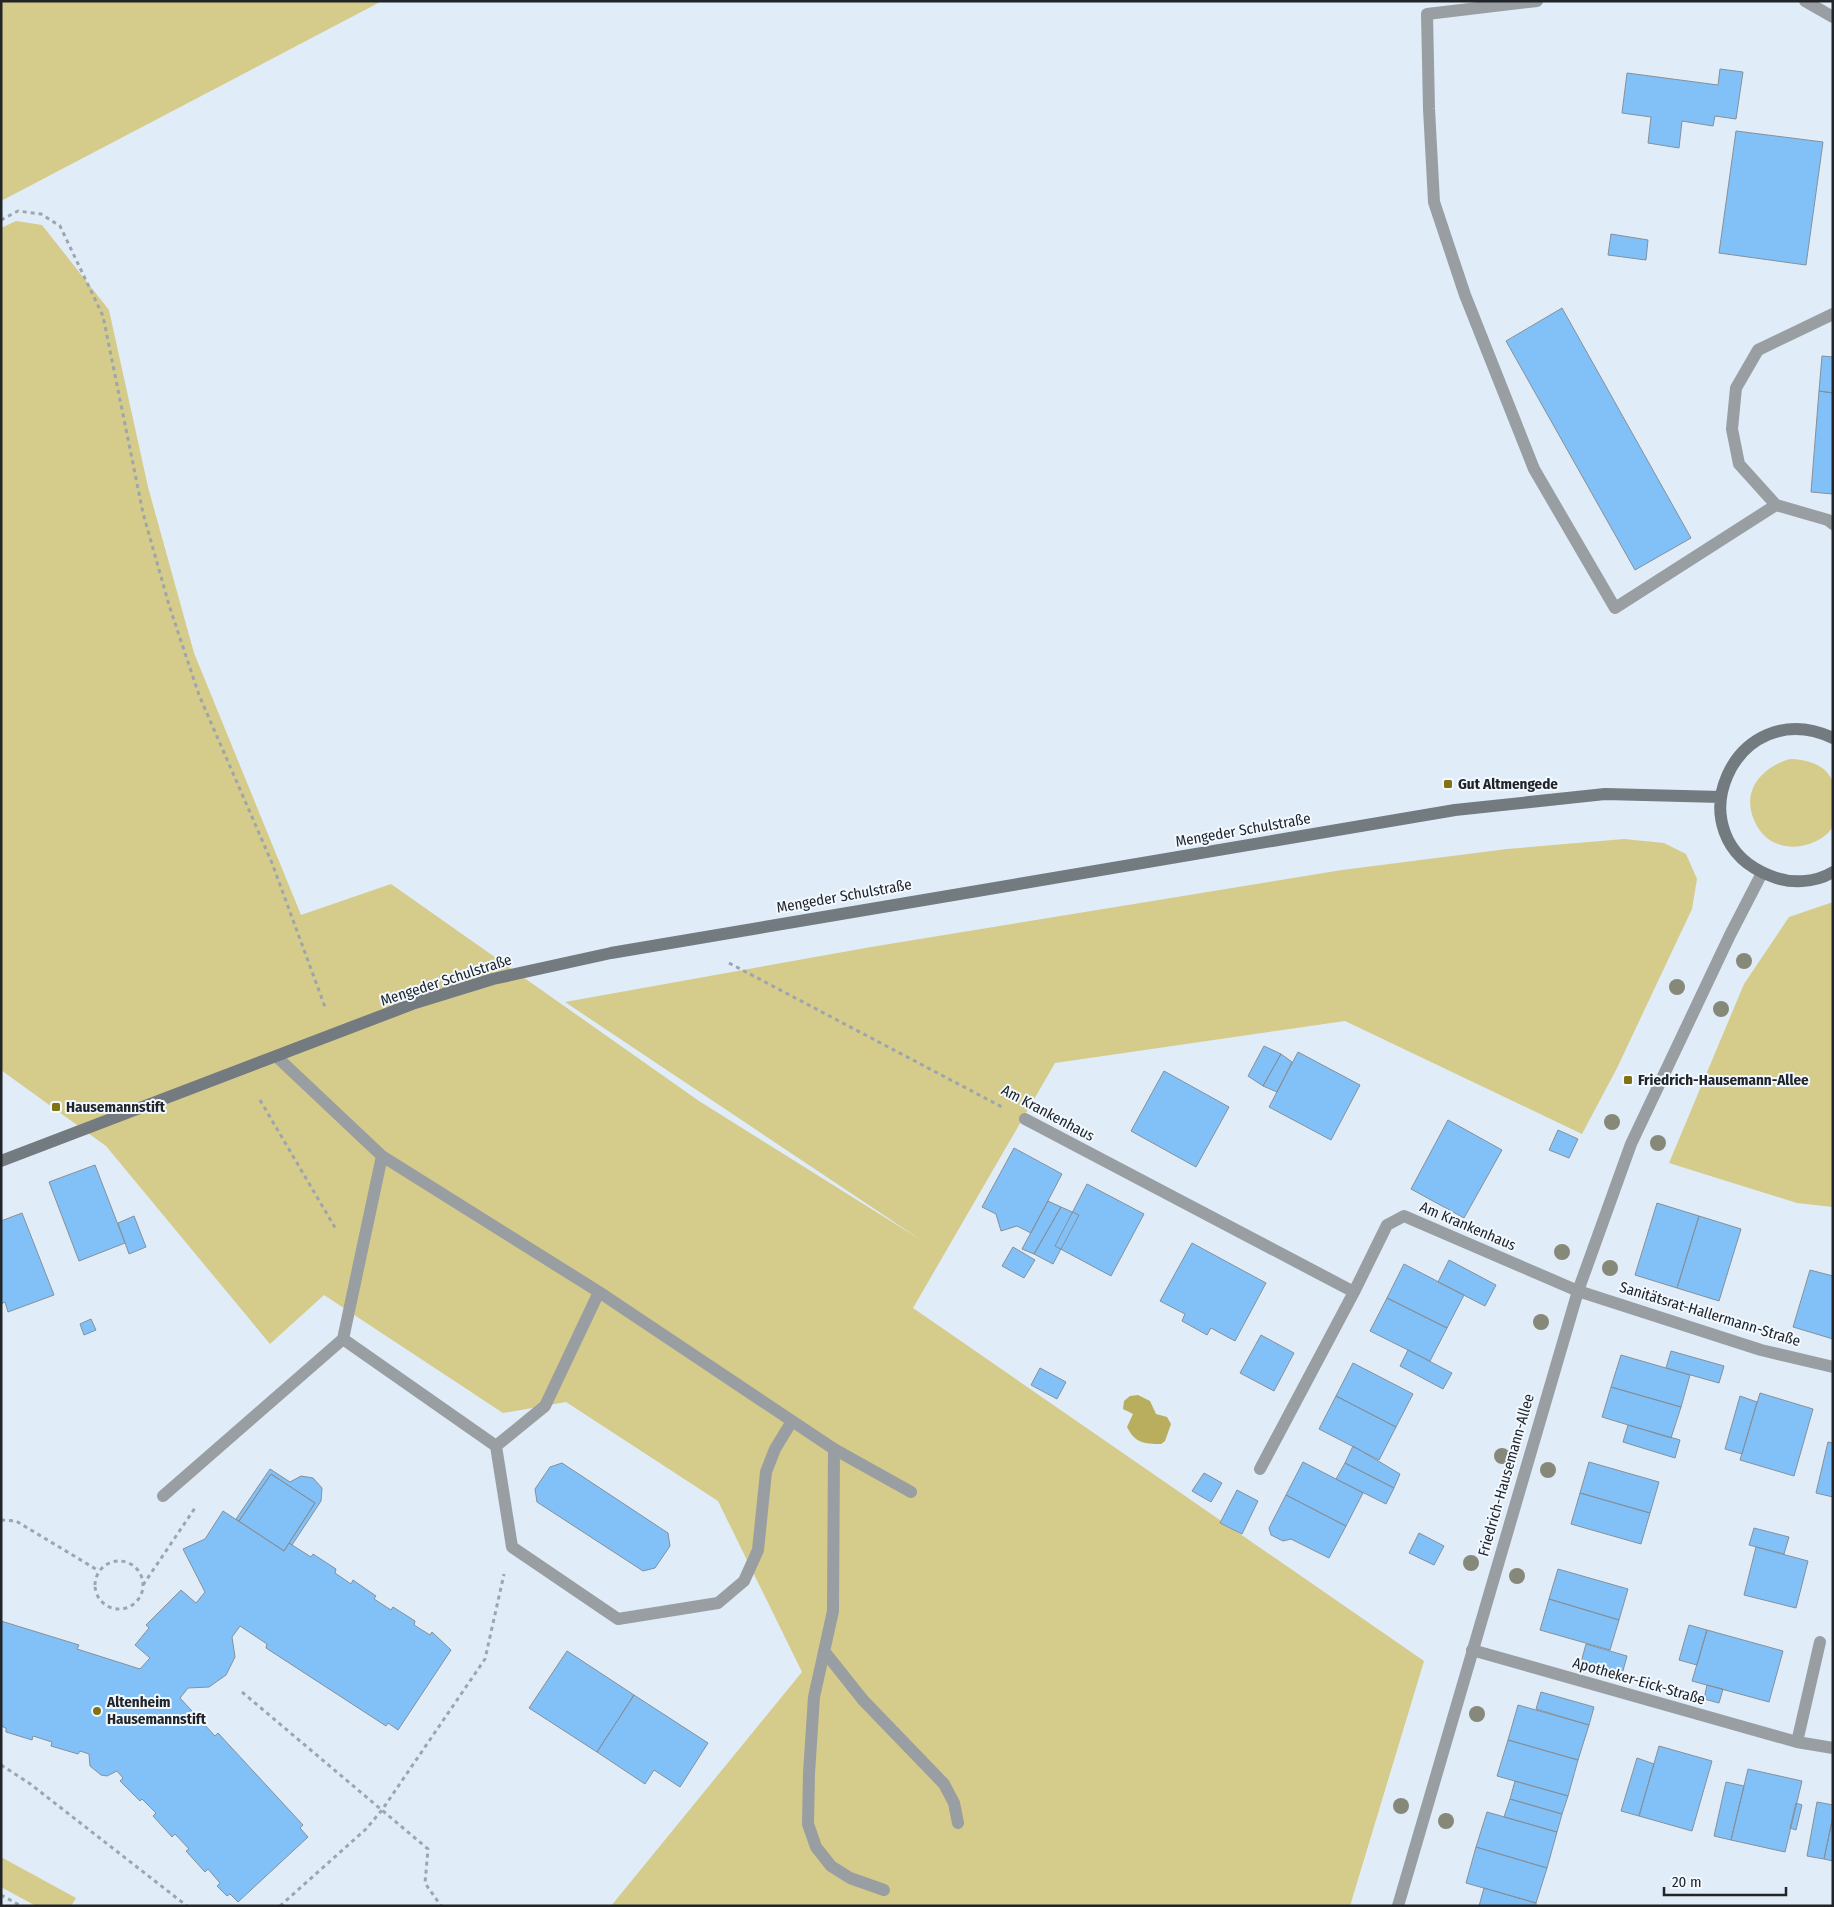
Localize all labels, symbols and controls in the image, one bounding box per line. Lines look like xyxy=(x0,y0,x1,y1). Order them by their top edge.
place label: Gut Altmengede xyxy=(1458,775,1558,793)
marker: Gut Altmengede xyxy=(1442,778,1454,790)
street label: Mengeder Schulstraße xyxy=(1174,809,1312,851)
street label: Mengeder Schulstraße xyxy=(775,875,913,917)
street label: Mengeder Schulstraße xyxy=(378,950,514,1010)
place label: Friedrich-Hausemann-Allee xyxy=(1638,1071,1809,1089)
marker: Friedrich-Hausemann-Allee xyxy=(1622,1074,1634,1086)
street label: Am Krankenhaus xyxy=(998,1081,1098,1145)
place label: Hausemannstift xyxy=(66,1098,166,1116)
marker: Hausemannstift xyxy=(50,1101,62,1113)
street label: Am Krankenhaus xyxy=(1417,1198,1519,1254)
street label: Sanitätsrat-Hallermann-Straße xyxy=(1617,1278,1803,1350)
street label: Friedrich-Hausemann-Allee xyxy=(1474,1392,1538,1558)
street label: Apotheker-Eick-Straße xyxy=(1571,1653,1707,1709)
place label: Altenheim Hausemannstift xyxy=(106,1693,207,1728)
marker: Altenheim Hausemannstift xyxy=(91,1705,103,1717)
scale bar xyxy=(1664,1864,1786,1896)
text: 20 m xyxy=(1672,1873,1702,1891)

